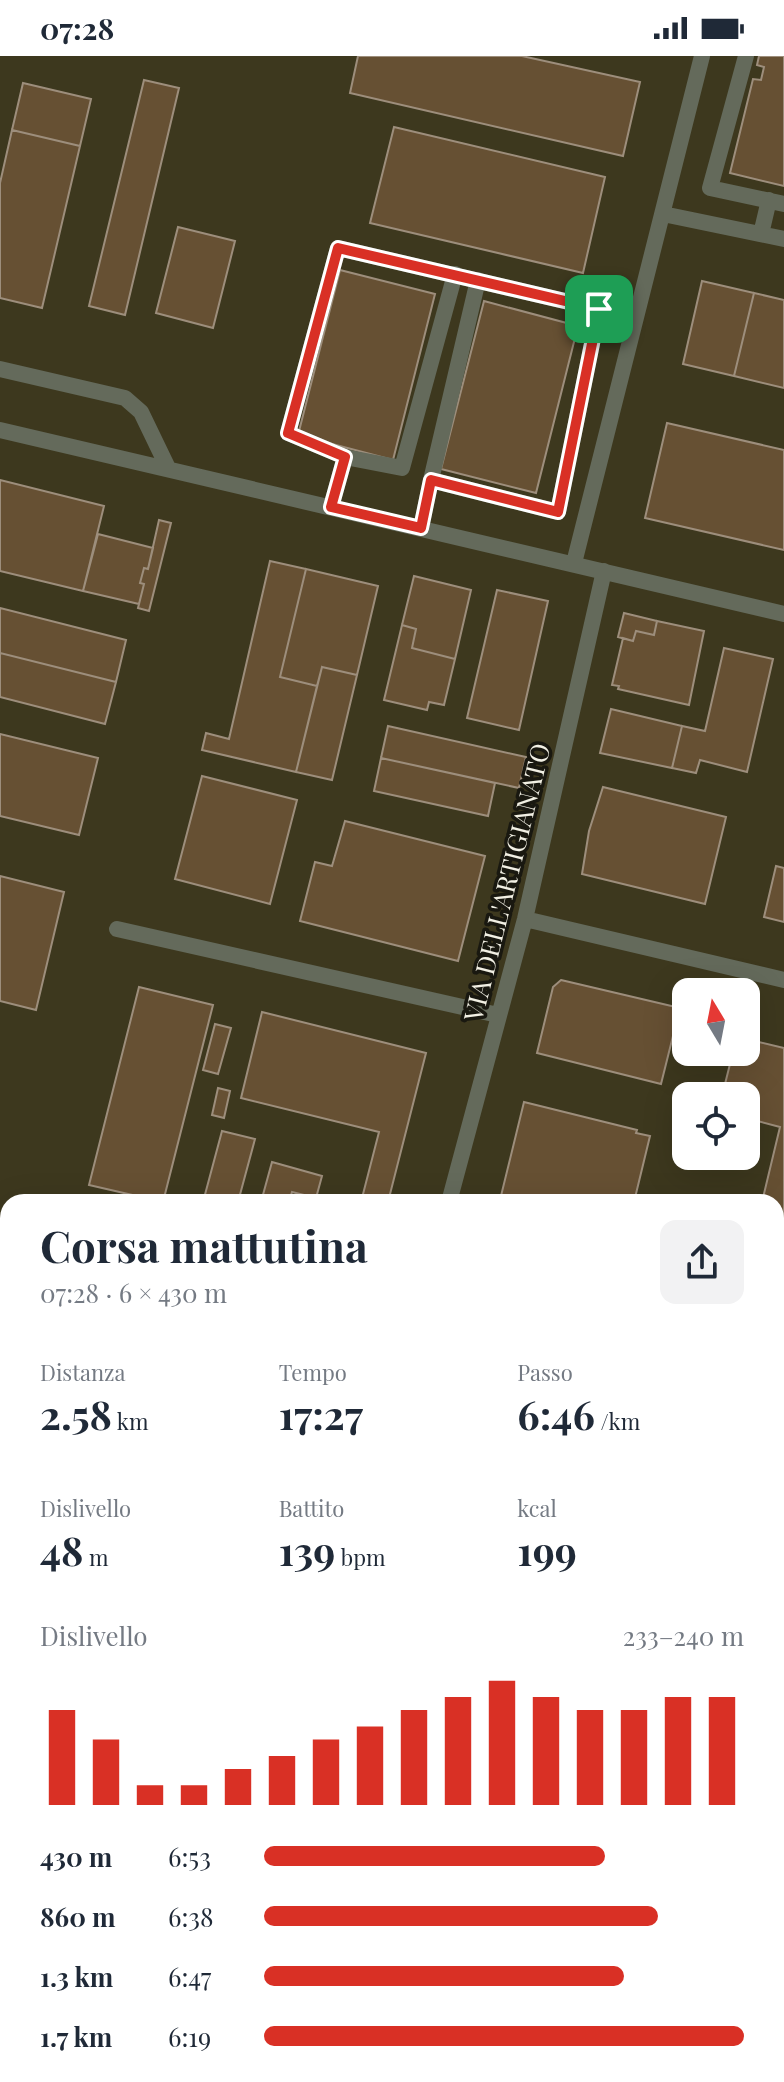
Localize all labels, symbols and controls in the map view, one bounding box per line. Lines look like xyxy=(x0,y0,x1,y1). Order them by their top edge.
text: 07:28 xyxy=(40,8,114,48)
pin xyxy=(565,275,633,343)
icon: arrive xyxy=(577,287,621,331)
street label: VIA DELL'ARTIGIANATO xyxy=(454,739,558,1026)
north arrow xyxy=(672,978,760,1066)
map controls xyxy=(672,978,760,1170)
button: locate xyxy=(672,1082,760,1170)
text: Corsa mattutina xyxy=(40,1215,368,1274)
button: share xyxy=(660,1220,744,1304)
text: 07:28 · 6 × 430 m xyxy=(40,1275,227,1310)
text: Distanza xyxy=(40,1357,126,1387)
text: Tempo xyxy=(279,1357,347,1387)
text: Passo xyxy=(517,1357,573,1387)
text: 2.58 xyxy=(40,1387,112,1440)
text: 17:27 xyxy=(279,1387,363,1440)
text: 6:46 xyxy=(517,1387,595,1440)
text: km xyxy=(112,1406,148,1436)
text: /km xyxy=(595,1406,640,1436)
text: Dislivello xyxy=(40,1493,131,1523)
text: Battito xyxy=(279,1493,344,1523)
text: kcal xyxy=(517,1493,557,1523)
text: 48 xyxy=(40,1523,84,1576)
text: 139 xyxy=(279,1523,335,1576)
text: 199 xyxy=(517,1523,577,1576)
text: m xyxy=(84,1542,109,1572)
text: bpm xyxy=(335,1542,386,1572)
text: Dislivello xyxy=(40,1618,148,1653)
text: 233–240 m xyxy=(623,1618,744,1653)
text: 430 m xyxy=(40,1839,112,1874)
text: 6:53 xyxy=(168,1839,211,1874)
text: 860 m xyxy=(40,1899,116,1934)
text: 6:38 xyxy=(168,1899,214,1934)
text: 1.3 km xyxy=(40,1959,113,1994)
text: 6:47 xyxy=(168,1959,211,1994)
text: 1.7 km xyxy=(40,2019,112,2054)
text: 6:19 xyxy=(168,2019,211,2054)

